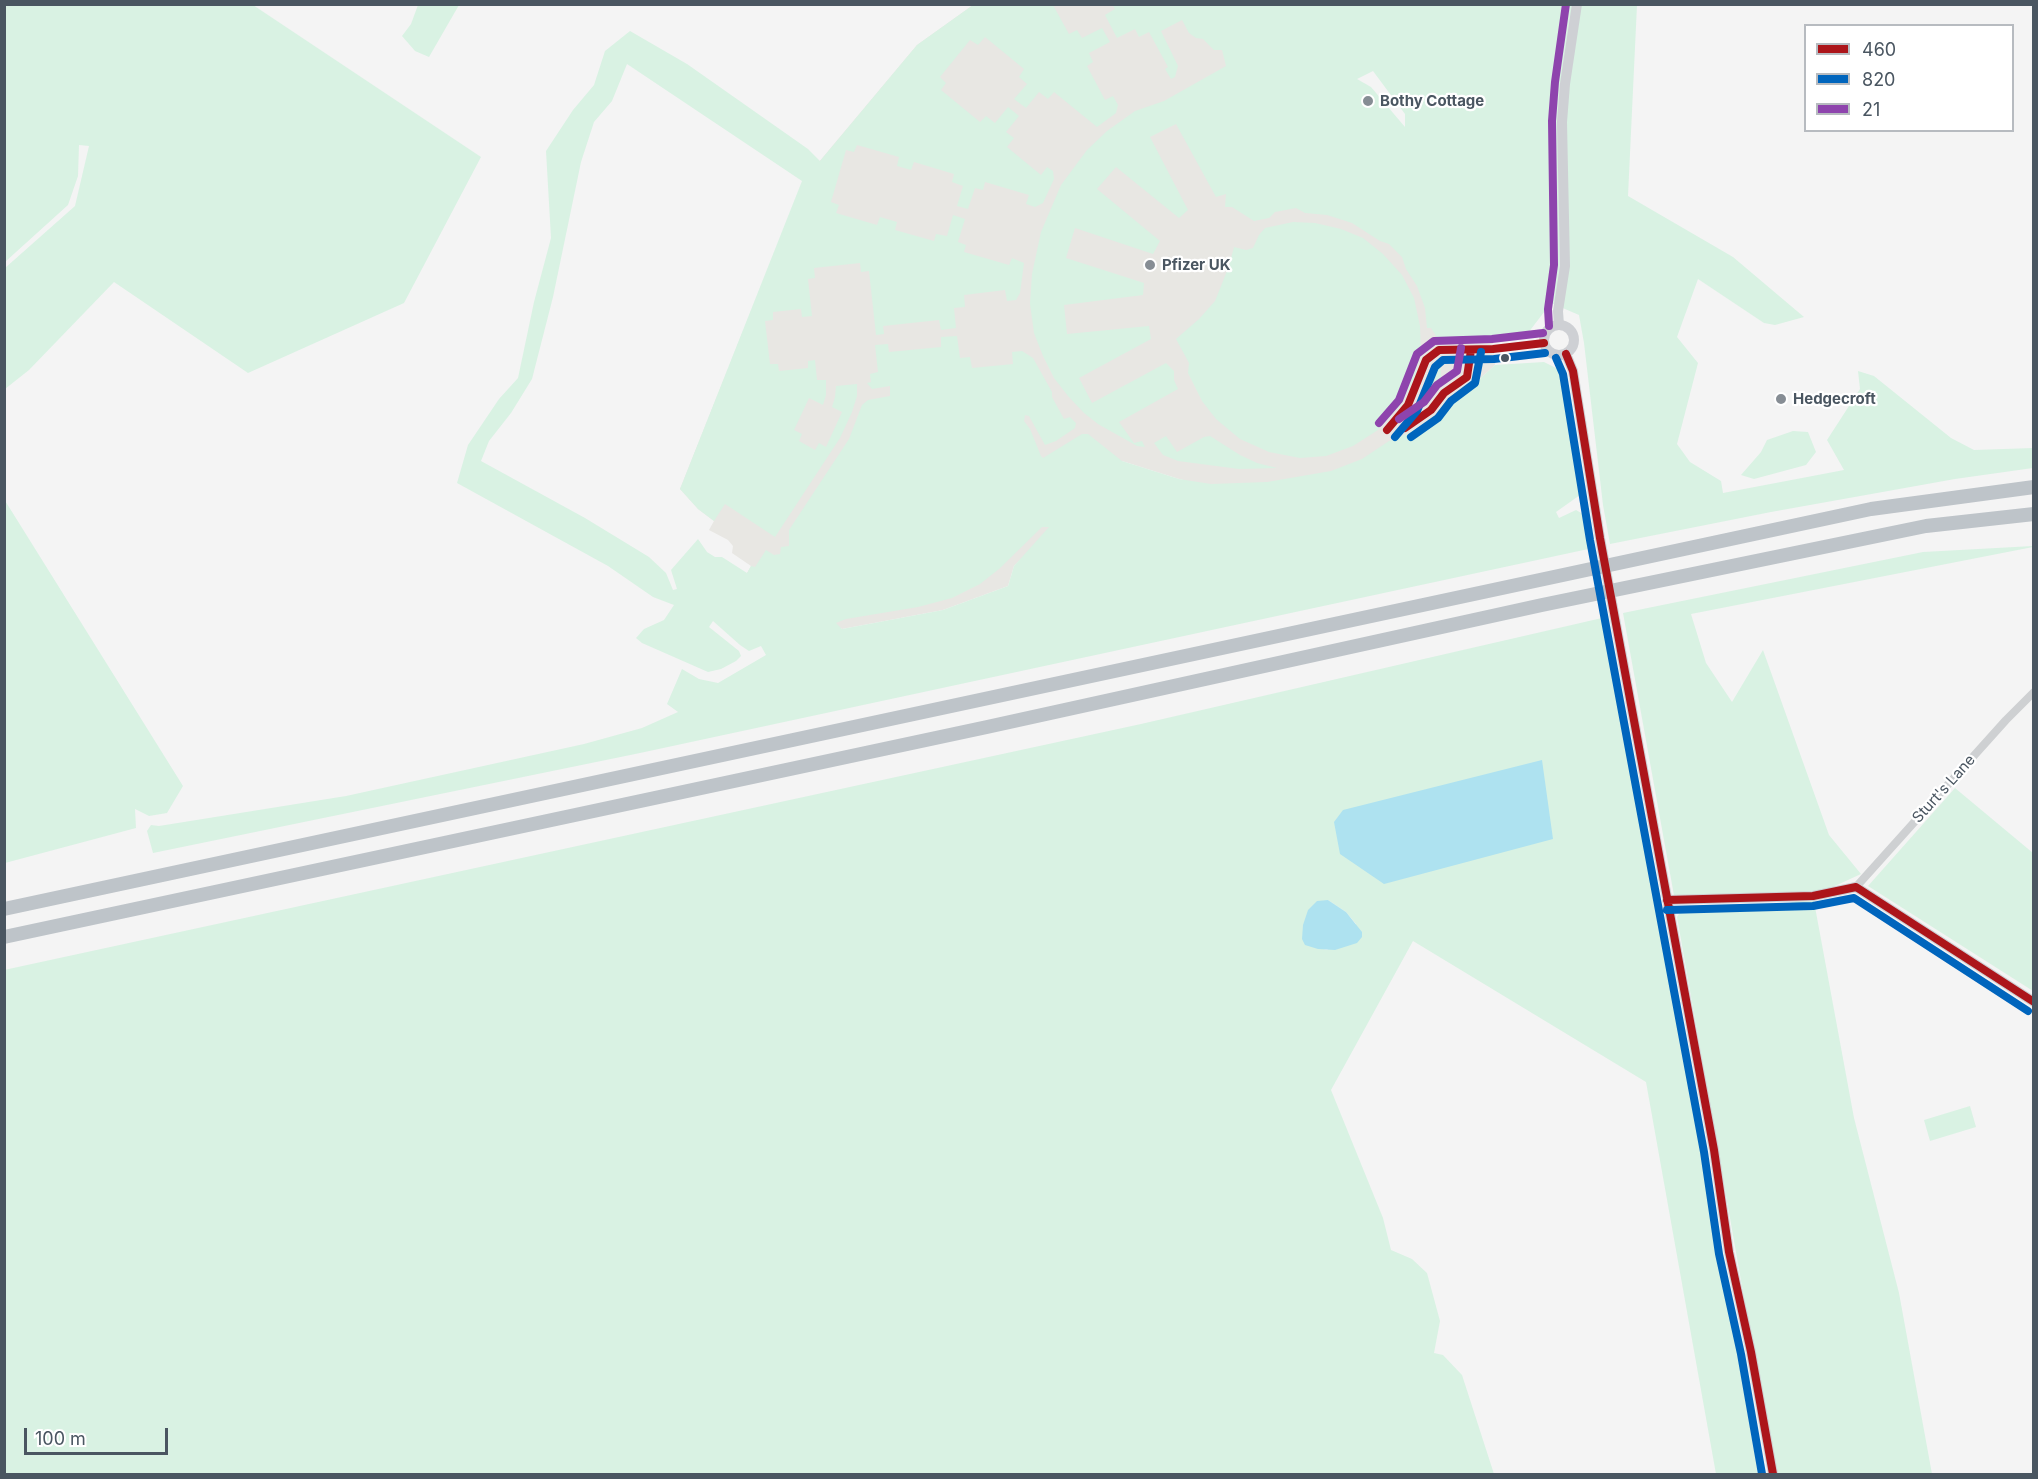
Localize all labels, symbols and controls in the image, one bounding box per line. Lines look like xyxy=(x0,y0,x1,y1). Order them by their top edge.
legend xyxy=(1804,24,2014,132)
text: 460 xyxy=(1862,39,1896,60)
text: 820 xyxy=(1862,69,1895,90)
place label: Bothy Cottage xyxy=(1380,92,1484,110)
marker: Bothy Cottage xyxy=(1361,94,1375,108)
text: 21 xyxy=(1862,99,1880,120)
place label: Pfizer UK xyxy=(1162,256,1231,274)
marker: Pfizer UK xyxy=(1143,258,1157,272)
unlabelled marker xyxy=(1499,352,1511,364)
place label: Hedgecroft xyxy=(1793,390,1876,408)
marker: Hedgecroft xyxy=(1774,392,1788,406)
street label: Sturt's Lane xyxy=(1909,751,1979,827)
scale bar xyxy=(27,1416,171,1454)
text: 100 m xyxy=(35,1428,86,1449)

